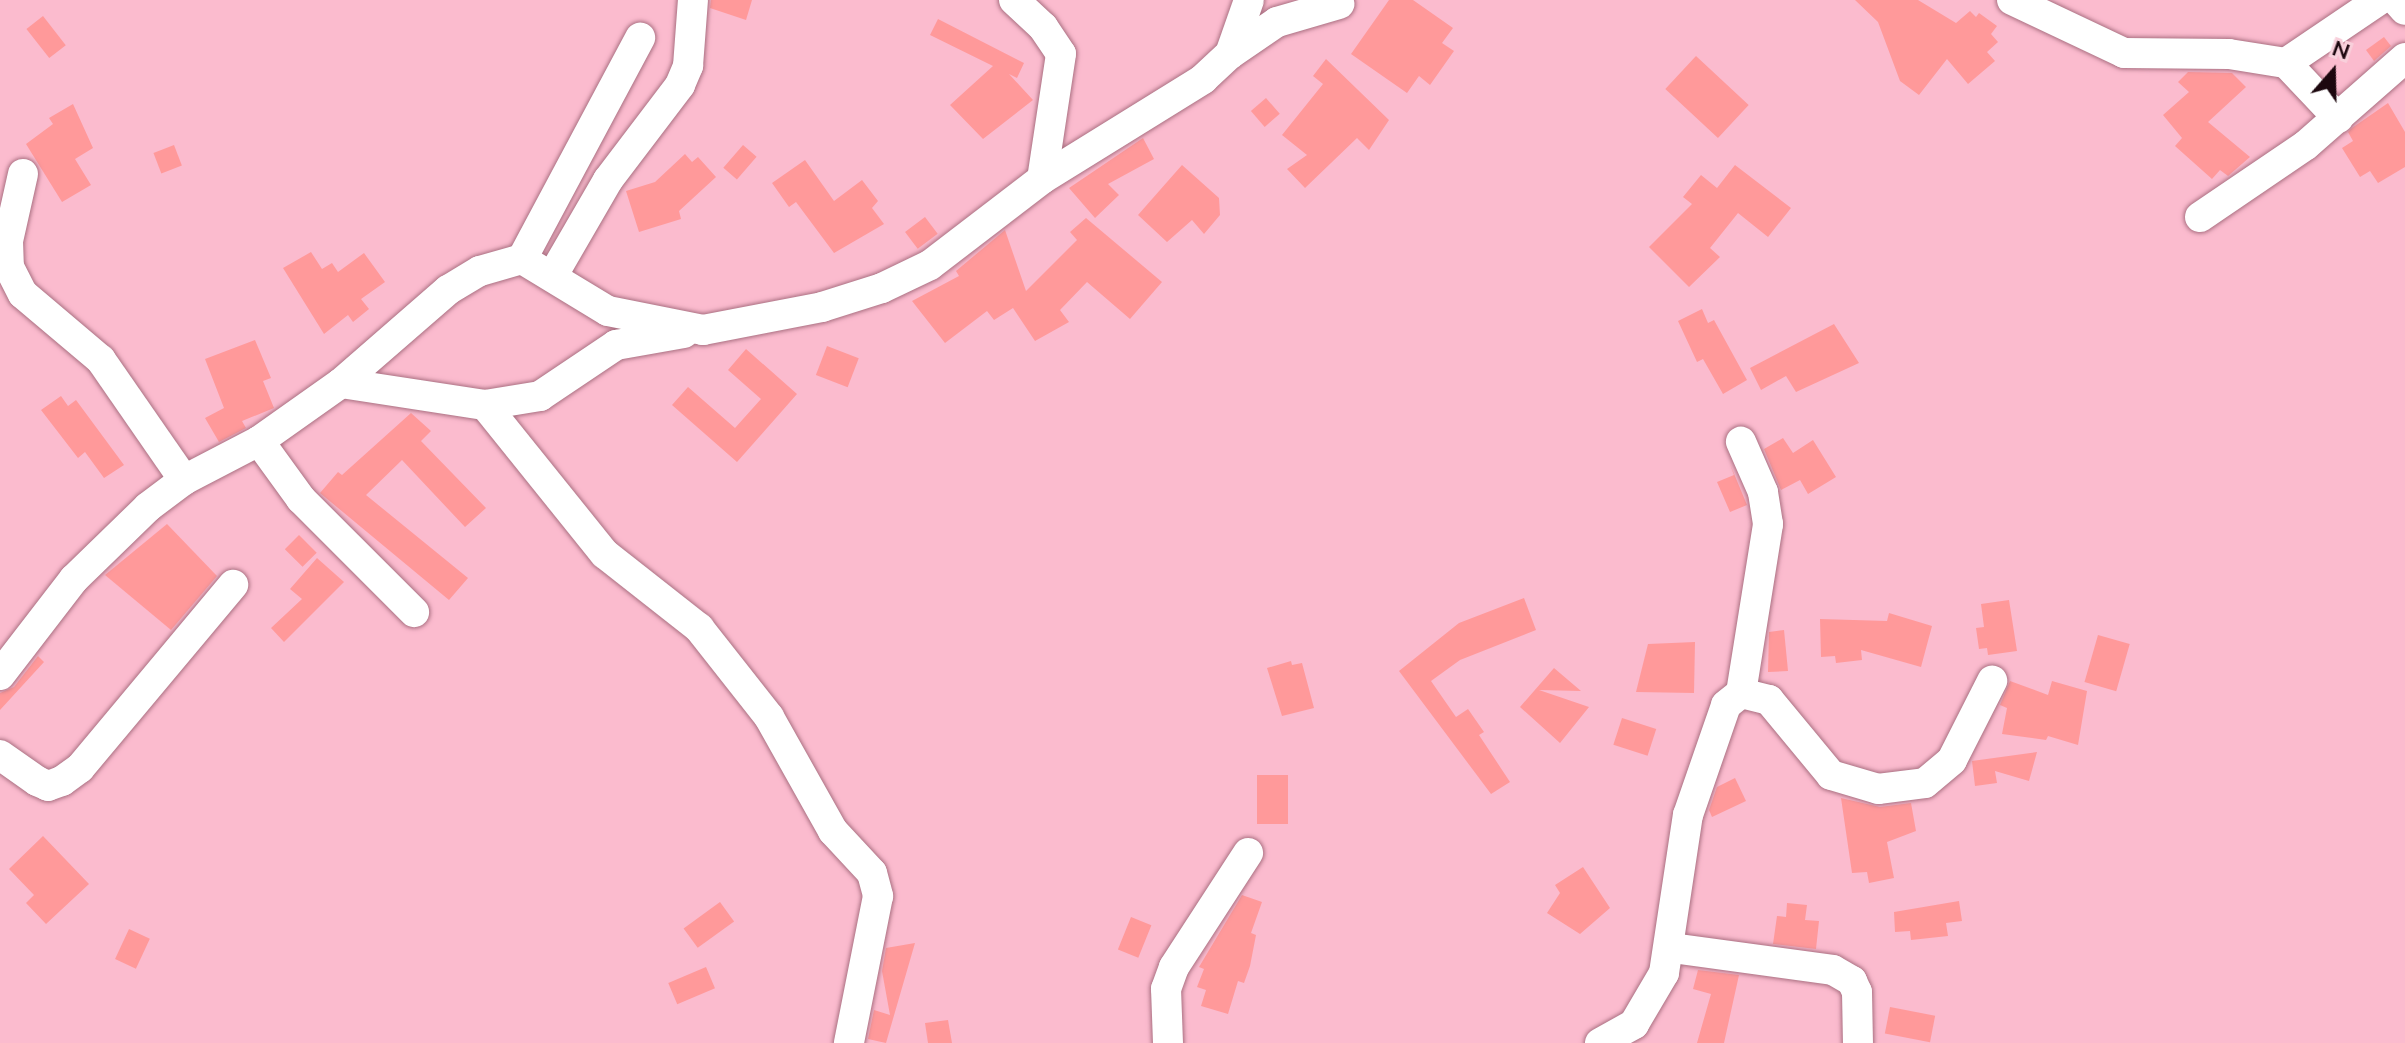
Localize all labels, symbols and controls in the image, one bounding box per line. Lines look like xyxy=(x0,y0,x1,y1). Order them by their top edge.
north arrow xyxy=(2293,32,2373,112)
text: N xyxy=(2329,33,2354,65)

